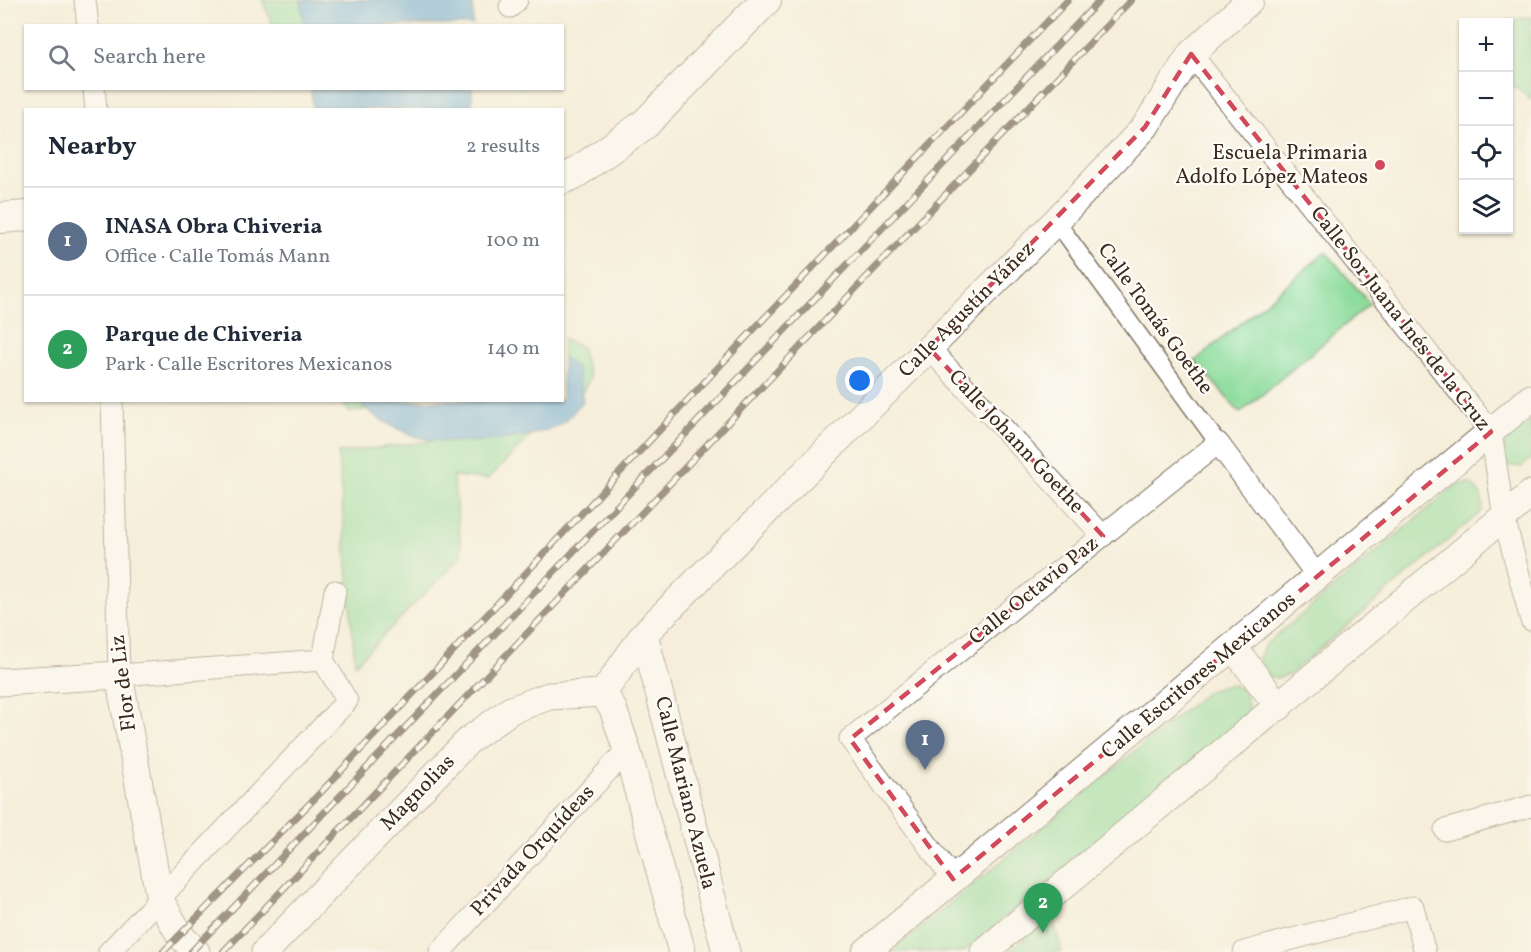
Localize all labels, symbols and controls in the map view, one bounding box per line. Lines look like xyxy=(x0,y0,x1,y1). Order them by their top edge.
map controls xyxy=(1459,18,1513,234)
button: + xyxy=(1459,18,1513,72)
search box xyxy=(24,24,564,90)
icon: search xyxy=(45,41,78,74)
text: Search here xyxy=(93,42,206,73)
button: − xyxy=(1459,72,1513,126)
button: locate xyxy=(1459,126,1513,180)
text: Nearby xyxy=(48,129,137,165)
text: 2 results xyxy=(466,133,540,161)
place label: Escuela Primaria Adolfo López Mateos xyxy=(1175,139,1368,192)
marker: Escuela Primaria Adolfo López Mateos xyxy=(1373,158,1387,172)
button: layers xyxy=(1459,180,1513,234)
street label: Calle Sor Juana Inés de la Cruz xyxy=(1303,201,1497,437)
text: INASA Obra Chiveria xyxy=(105,212,323,243)
text: 1 xyxy=(63,227,72,255)
text: 100 m xyxy=(486,227,540,255)
street label: Calle Agustín Yáñez xyxy=(892,235,1042,385)
street label: Calle Tomás Goethe xyxy=(1090,237,1220,401)
text: Office · Calle Tomás Mann xyxy=(105,243,330,271)
text: Parque de Chiveria xyxy=(105,320,302,351)
text: 2 xyxy=(62,335,73,363)
text: 140 m xyxy=(487,335,540,363)
text: Park · Calle Escritores Mexicanos xyxy=(105,351,392,379)
street label: Calle Johann Goethe xyxy=(942,364,1091,520)
your location xyxy=(845,366,874,395)
street label: Calle Octavio Paz xyxy=(963,530,1105,652)
street label: Calle Escritores Mexicanos xyxy=(1095,586,1303,766)
street label: Flor de Liz xyxy=(104,633,144,733)
street label: Calle Mariano Azuela xyxy=(647,693,723,893)
pin: 1 xyxy=(906,720,944,770)
street label: Magnolias xyxy=(374,748,462,838)
street label: Privada Orquídeas xyxy=(464,779,602,923)
pin: 2 xyxy=(1024,884,1062,933)

